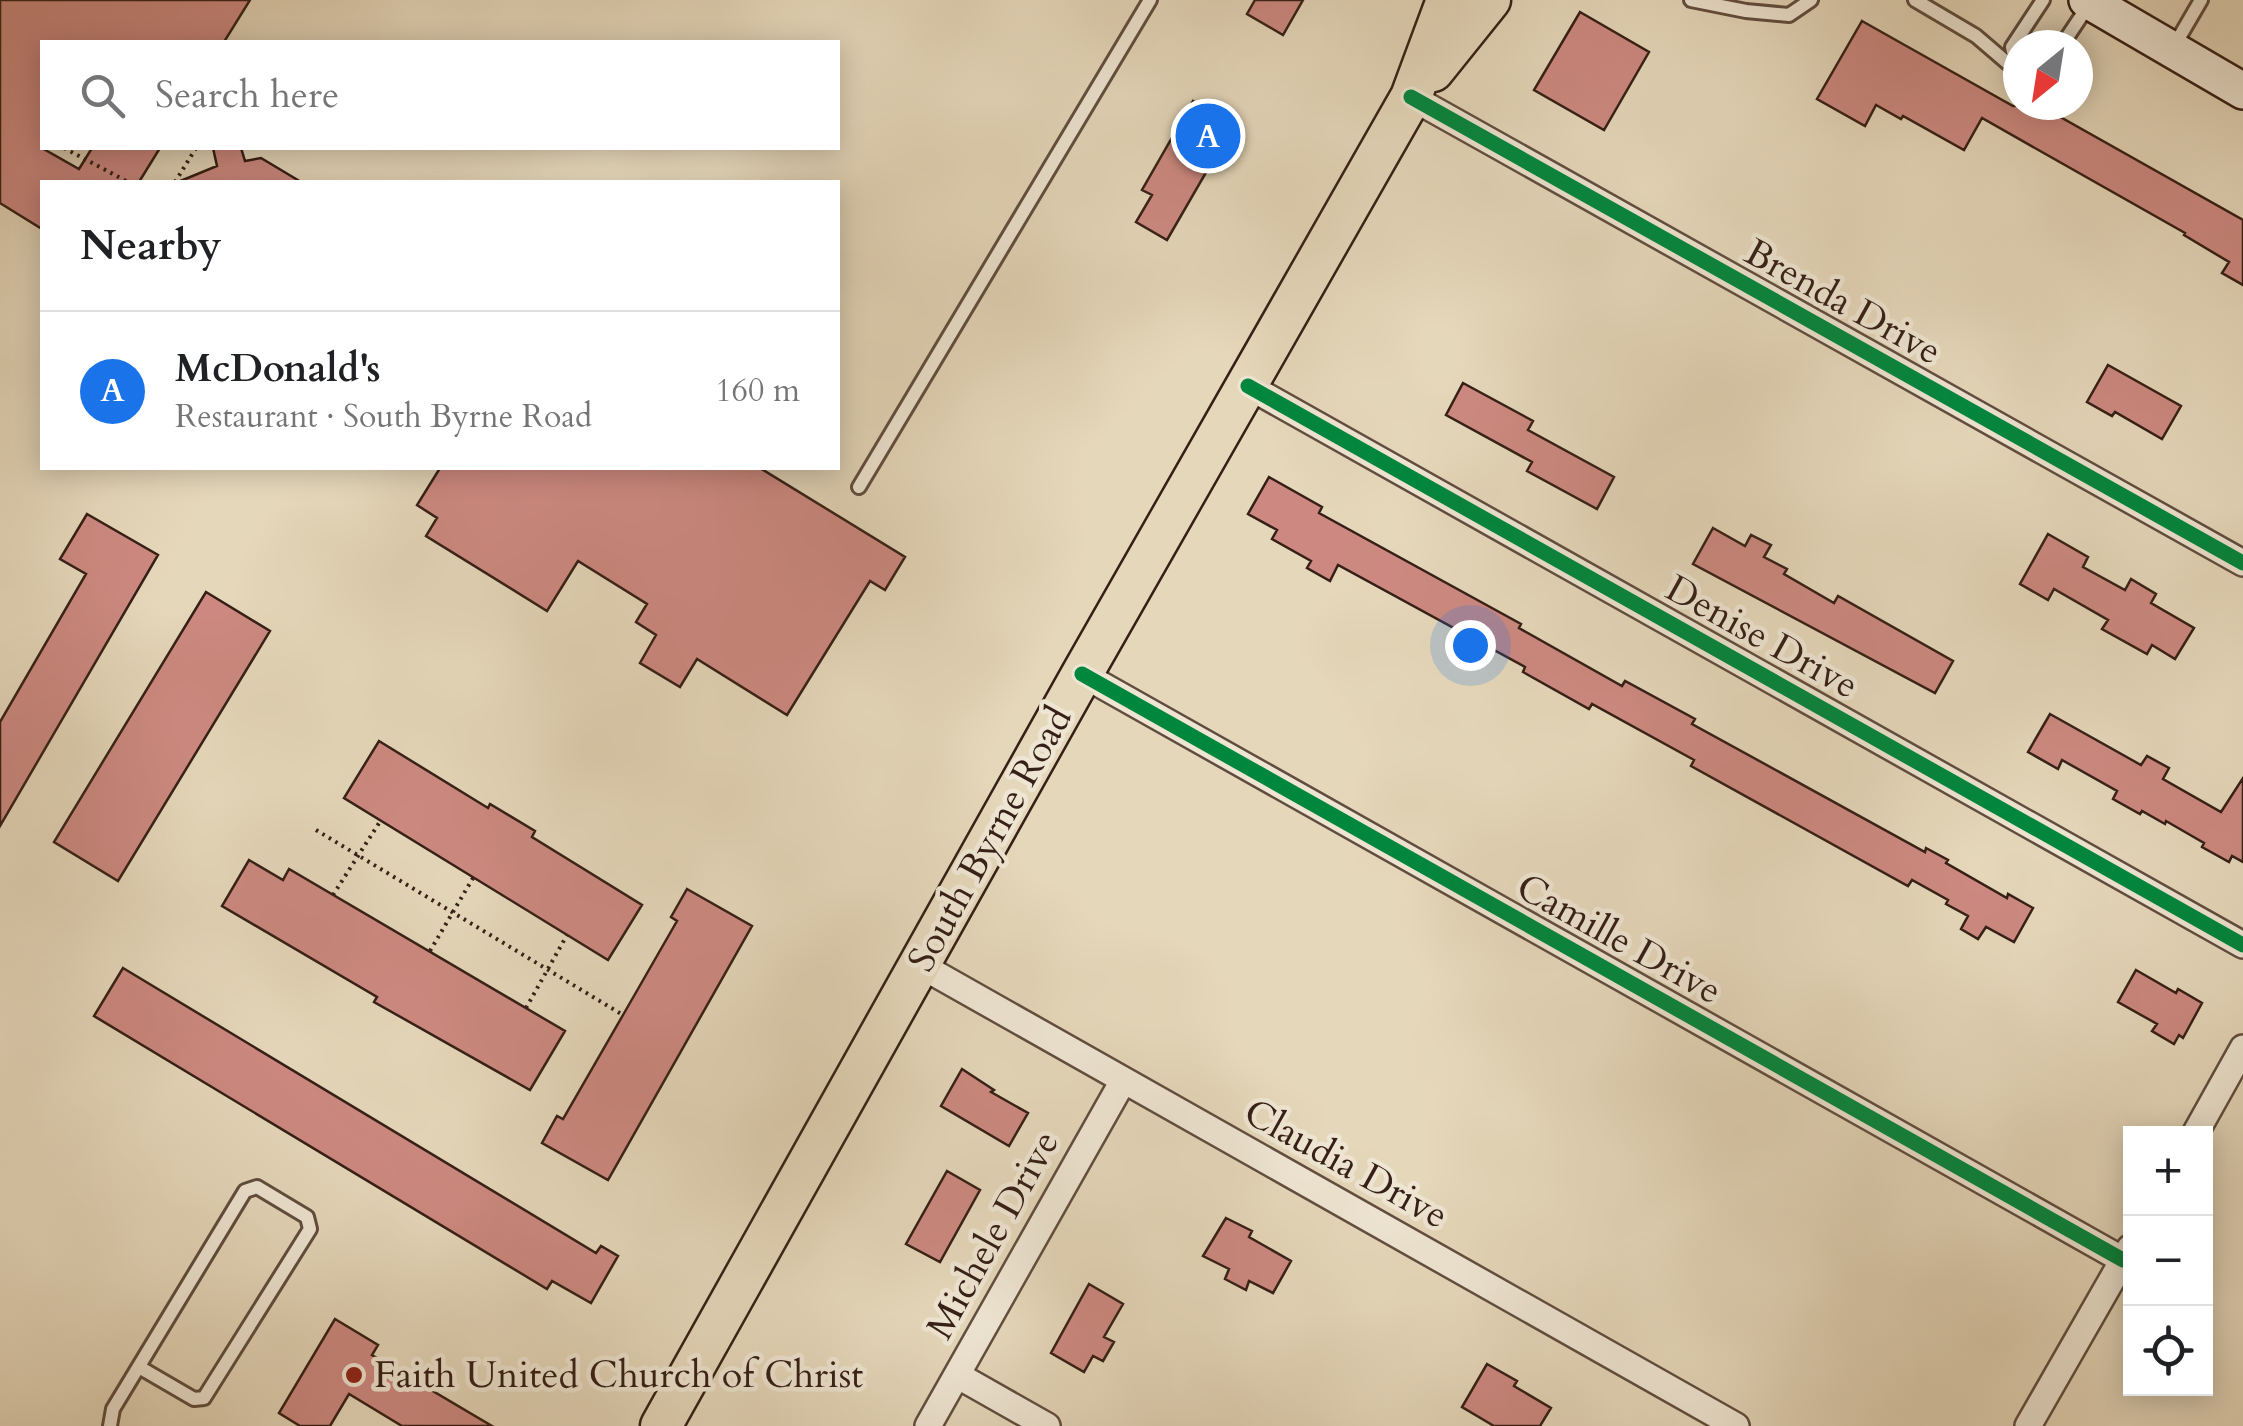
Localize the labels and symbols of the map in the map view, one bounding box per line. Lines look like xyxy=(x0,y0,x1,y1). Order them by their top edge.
north arrow xyxy=(2003,30,2093,120)
pin: A xyxy=(1176,98,1240,174)
street label: Brenda Drive xyxy=(1735,227,1951,377)
street label: Denise Drive xyxy=(1656,563,1868,711)
your location xyxy=(1445,620,1496,671)
street label: South Byrne Road xyxy=(896,697,1084,981)
street label: Camille Drive xyxy=(1507,861,1731,1017)
street label: Claudia Drive xyxy=(1235,1087,1457,1241)
street label: Michele Drive xyxy=(914,1121,1072,1349)
place label: Faith United Church of Christ xyxy=(374,1349,863,1401)
marker: Faith United Church of Christ xyxy=(343,1364,365,1386)

